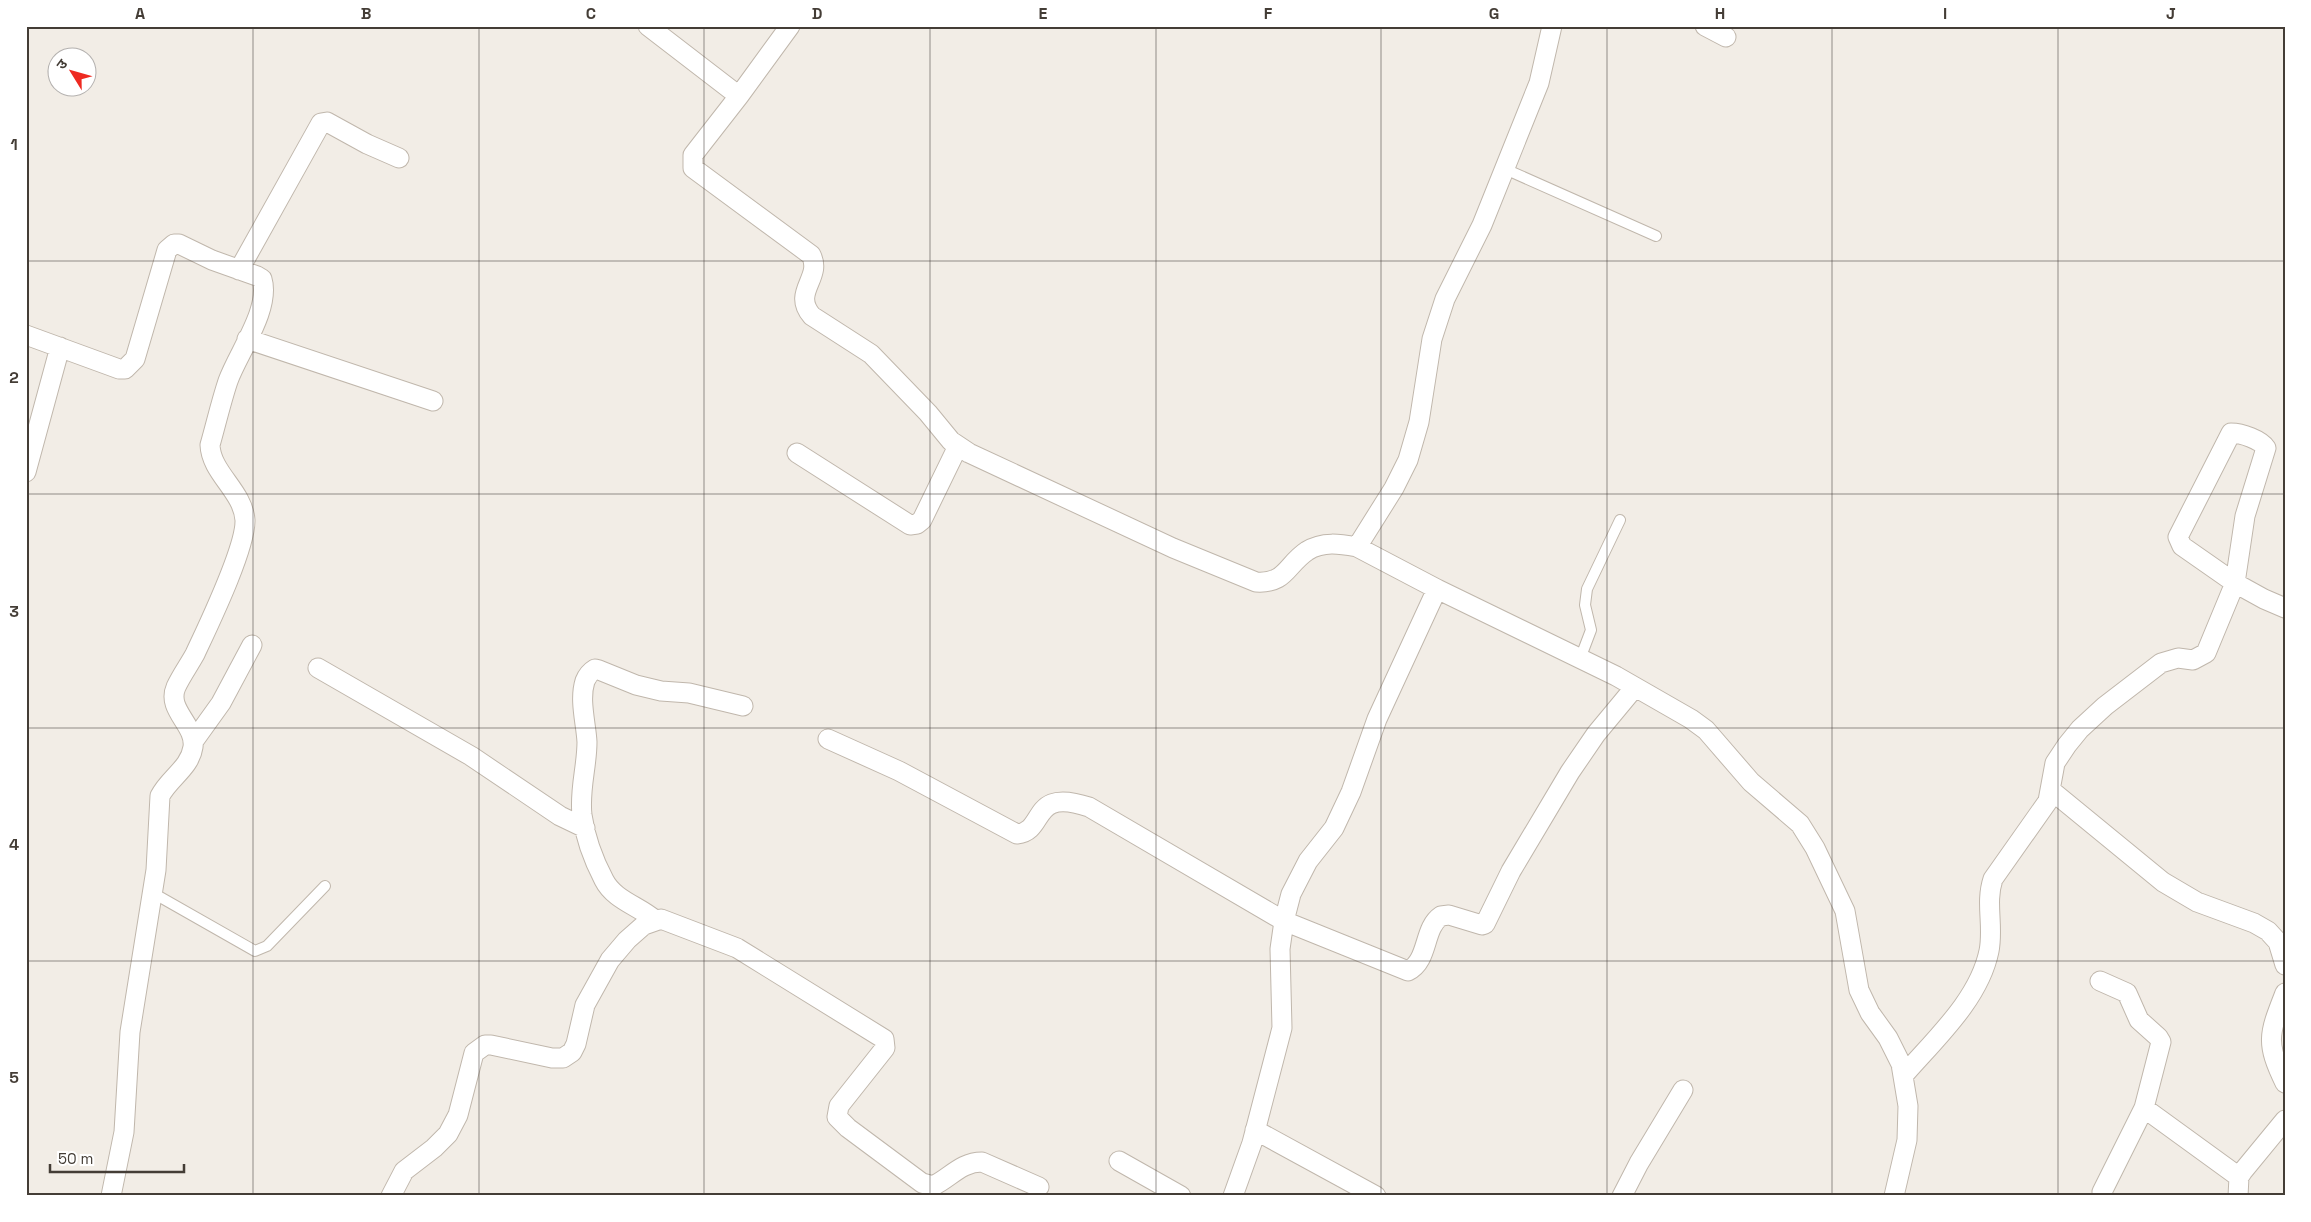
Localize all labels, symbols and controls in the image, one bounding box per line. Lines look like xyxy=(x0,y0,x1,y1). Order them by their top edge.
text: A xyxy=(135,3,145,24)
text: B xyxy=(361,3,371,24)
text: C xyxy=(586,3,596,24)
text: D xyxy=(812,3,822,24)
text: E xyxy=(1039,3,1048,24)
text: F xyxy=(1264,3,1273,24)
text: G xyxy=(1489,3,1499,24)
text: H xyxy=(1715,3,1725,24)
text: I xyxy=(1943,3,1947,24)
text: J xyxy=(2166,3,2176,24)
north arrow xyxy=(48,48,98,98)
text: उ xyxy=(52,55,72,73)
text: 1 xyxy=(10,134,18,155)
text: 2 xyxy=(9,367,19,388)
text: 3 xyxy=(9,601,19,622)
text: 4 xyxy=(9,834,19,855)
text: 5 xyxy=(9,1067,19,1088)
scale bar xyxy=(50,1142,184,1174)
text: 50 m xyxy=(58,1149,93,1168)

